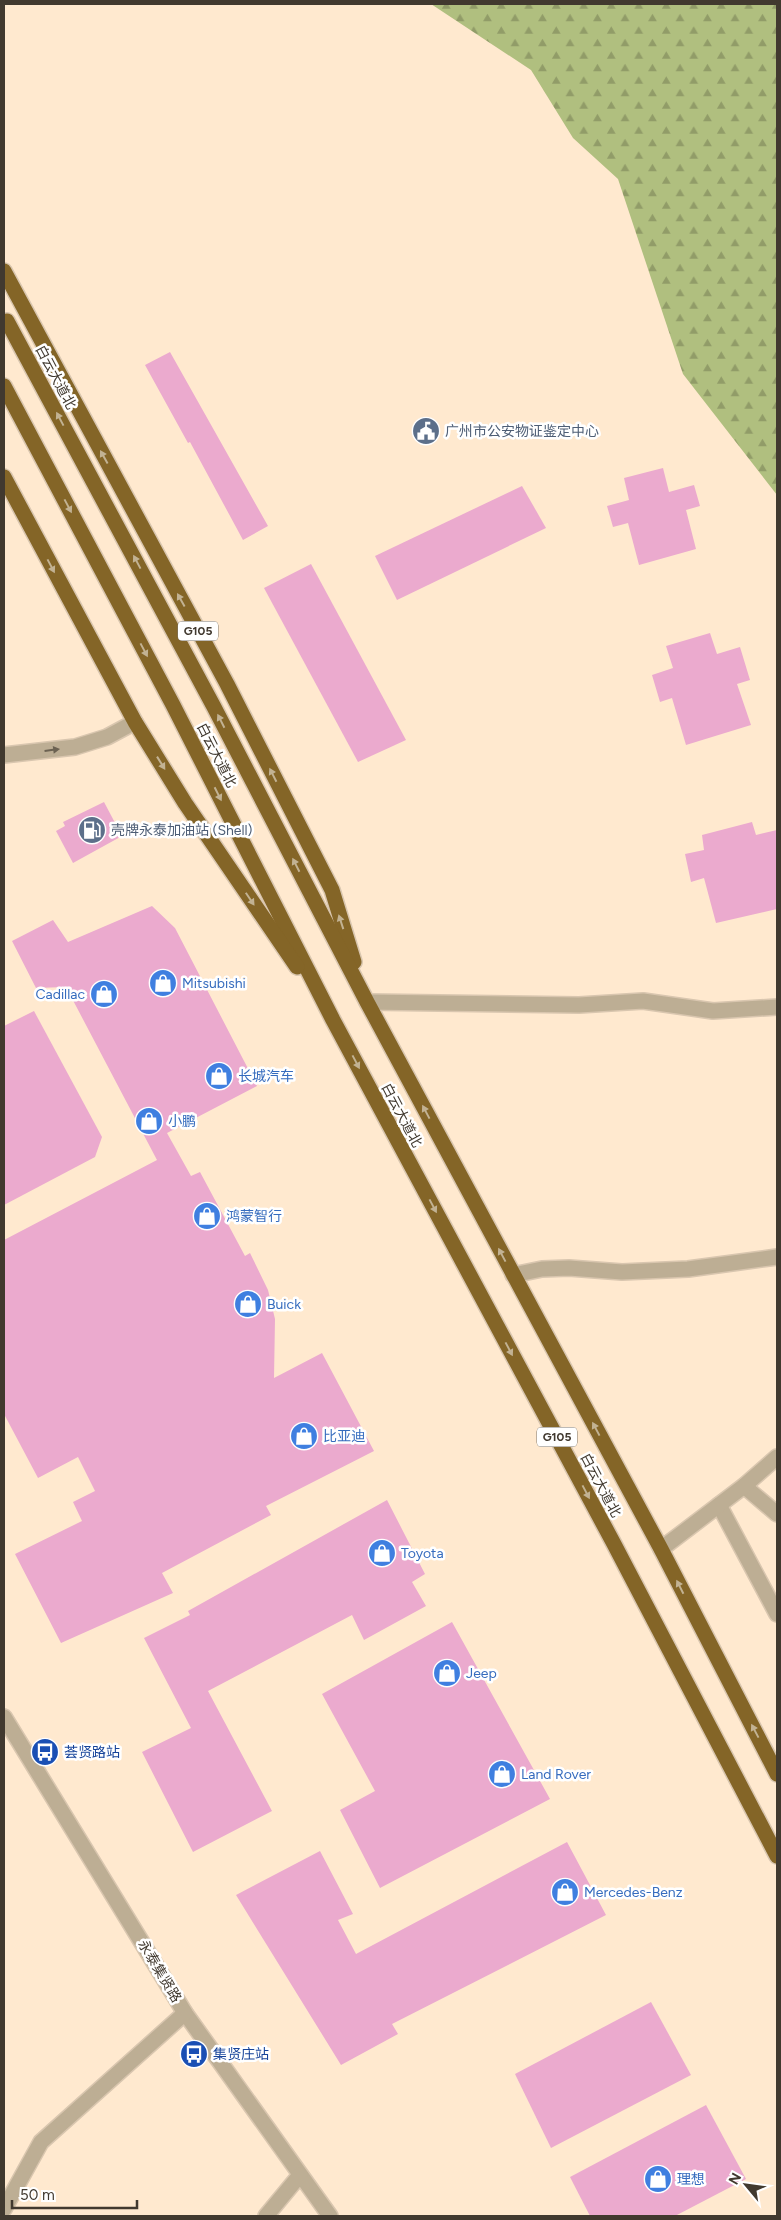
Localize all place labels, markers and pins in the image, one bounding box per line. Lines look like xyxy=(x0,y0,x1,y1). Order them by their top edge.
public building icon: 广州市公安物证鉴定中心 xyxy=(411,416,441,446)
place label: 广州市公安物证鉴定中心 xyxy=(445,423,599,440)
fuel station icon: 壳牌永泰加油站 (Shell) xyxy=(77,815,107,845)
place label: 壳牌永泰加油站 (Shell) xyxy=(111,822,253,839)
shop icon: Mitsubishi xyxy=(148,968,178,998)
place label: Mitsubishi xyxy=(182,975,246,992)
shop icon: Cadillac xyxy=(89,979,119,1009)
place label: Cadillac xyxy=(35,986,85,1003)
shop icon: 长城汽车 xyxy=(204,1061,234,1091)
place label: 长城汽车 xyxy=(238,1068,294,1085)
shop icon: 小鹏 xyxy=(134,1106,164,1136)
place label: 小鹏 xyxy=(168,1113,196,1130)
shop icon: 鸿蒙智行 xyxy=(192,1201,222,1231)
place label: 鸿蒙智行 xyxy=(226,1208,282,1225)
shop icon: Buick xyxy=(233,1289,263,1319)
place label: Buick xyxy=(267,1296,301,1313)
shop icon: 比亚迪 xyxy=(289,1421,319,1451)
place label: 比亚迪 xyxy=(323,1428,365,1445)
shop icon: Toyota xyxy=(367,1538,397,1568)
place label: Toyota xyxy=(401,1545,444,1562)
shop icon: Jeep xyxy=(432,1658,462,1688)
place label: Jeep xyxy=(466,1665,497,1682)
bus stop icon: 荟贤路站 xyxy=(30,1737,60,1767)
place label: 荟贤路站 xyxy=(64,1744,120,1761)
shop icon: Land Rover xyxy=(487,1759,517,1789)
place label: Land Rover xyxy=(521,1766,591,1783)
shop icon: Mercedes-Benz xyxy=(550,1877,580,1907)
place label: Mercedes-Benz xyxy=(584,1884,683,1901)
bus stop icon: 集贤庄站 xyxy=(179,2039,209,2069)
place label: 集贤庄站 xyxy=(213,2046,269,2063)
shop icon: 理想 xyxy=(643,2164,673,2194)
place label: 理想 xyxy=(677,2171,705,2188)

